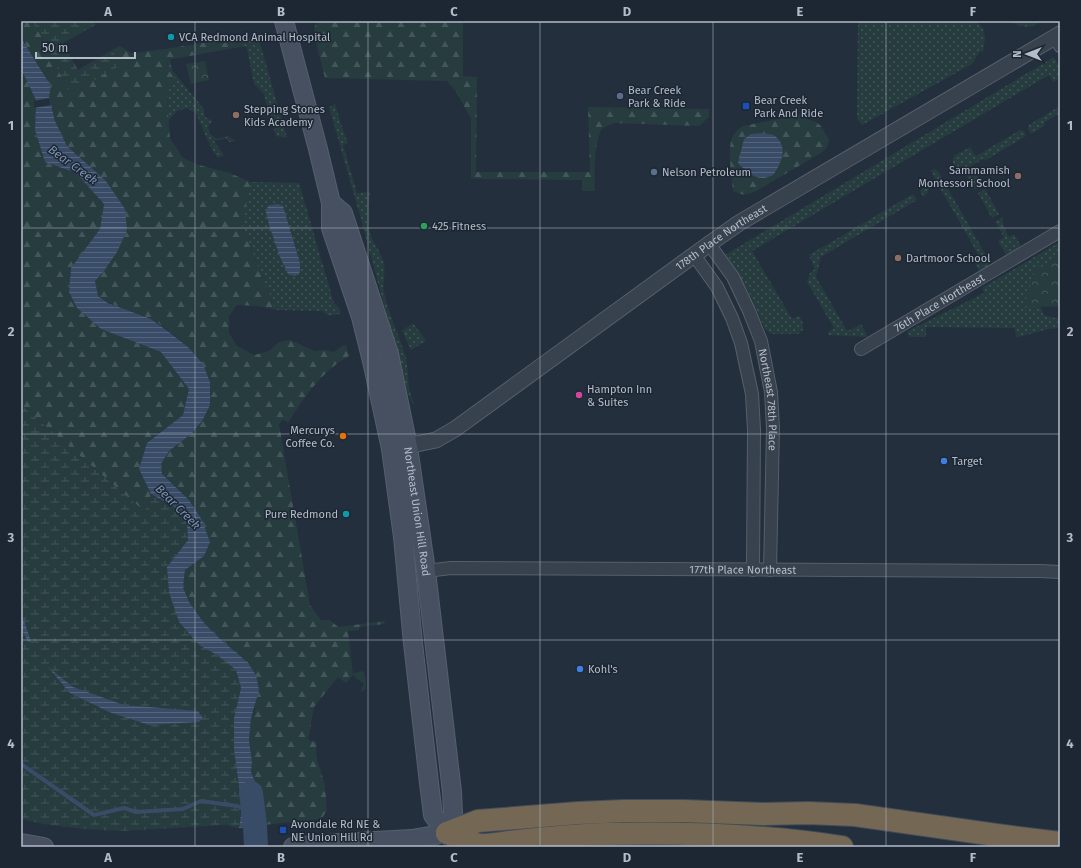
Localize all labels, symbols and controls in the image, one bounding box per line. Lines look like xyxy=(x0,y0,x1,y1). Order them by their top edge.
text: A xyxy=(103,4,112,19)
text: B xyxy=(277,4,285,19)
text: C xyxy=(450,4,458,19)
text: D xyxy=(623,4,632,19)
text: E xyxy=(797,4,804,19)
text: F xyxy=(970,4,977,19)
place label: VCA Redmond Animal Hospital xyxy=(179,31,330,44)
marker: VCA Redmond Animal Hospital xyxy=(166,32,176,42)
scale bar xyxy=(36,34,135,60)
north arrow xyxy=(1007,34,1047,74)
text: 50 m xyxy=(42,41,68,55)
text: N xyxy=(1011,50,1024,58)
place label: Bear Creek Park & Ride xyxy=(628,84,686,110)
marker: Bear Creek Park & Ride xyxy=(615,91,625,101)
place label: Bear Creek Park And Ride xyxy=(754,94,823,120)
marker: Bear Creek Park And Ride xyxy=(741,101,751,111)
place label: Stepping Stones Kids Academy xyxy=(244,103,325,129)
marker: Stepping Stones Kids Academy xyxy=(231,110,241,120)
text: 1 xyxy=(8,118,14,133)
text: 1 xyxy=(1067,118,1073,133)
water label: Bear Creek xyxy=(46,142,101,188)
place label: Sammamish Montessori School xyxy=(918,164,1010,190)
place label: Nelson Petroleum xyxy=(662,166,751,179)
marker: Nelson Petroleum xyxy=(649,167,659,177)
marker: Sammamish Montessori School xyxy=(1013,171,1023,181)
street label: 178th Place Northeast xyxy=(673,202,769,273)
place label: 425 Fitness xyxy=(432,220,486,233)
marker: 425 Fitness xyxy=(419,221,429,231)
place label: Dartmoor School xyxy=(906,252,990,265)
marker: Dartmoor School xyxy=(893,253,903,263)
street label: 76th Place Northeast xyxy=(892,271,987,334)
text: 2 xyxy=(8,324,15,339)
text: 2 xyxy=(1067,324,1074,339)
street label: Northeast 78th Place xyxy=(756,347,780,451)
place label: Hampton Inn & Suites xyxy=(587,383,652,409)
marker: Hampton Inn & Suites xyxy=(574,390,584,400)
place label: Mercurys Coffee Co. xyxy=(286,424,335,450)
marker: Mercurys Coffee Co. xyxy=(338,431,348,441)
street label: Northeast Union Hill Road xyxy=(402,446,433,577)
place label: Target xyxy=(952,455,983,468)
marker: Target xyxy=(939,456,949,466)
water label: Bear Creek xyxy=(153,482,204,533)
place label: Pure Redmond xyxy=(265,508,338,521)
marker: Pure Redmond xyxy=(341,509,351,519)
text: 3 xyxy=(7,530,15,545)
text: 3 xyxy=(1066,530,1074,545)
street label: 177th Place Northeast xyxy=(689,563,796,576)
place label: Kohl's xyxy=(588,663,618,676)
marker: Kohl's xyxy=(575,664,585,674)
text: 4 xyxy=(7,736,15,751)
text: 4 xyxy=(1066,736,1074,751)
place label: Avondale Rd NE & NE Union Hill Rd xyxy=(291,818,380,844)
marker: Avondale Rd NE & NE Union Hill Rd xyxy=(278,825,288,835)
text: A xyxy=(103,850,112,865)
text: B xyxy=(277,850,285,865)
text: C xyxy=(450,850,458,865)
text: D xyxy=(623,850,632,865)
text: E xyxy=(797,850,804,865)
text: F xyxy=(970,850,977,865)

